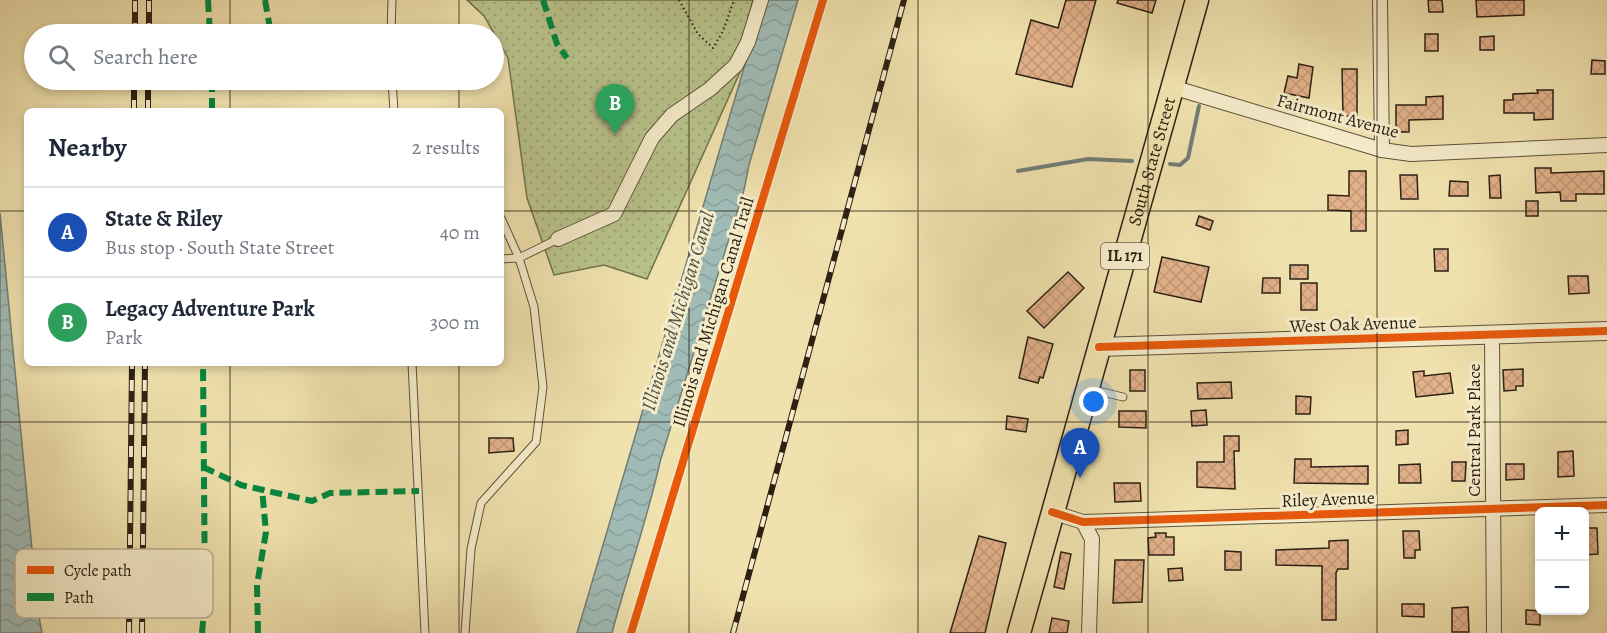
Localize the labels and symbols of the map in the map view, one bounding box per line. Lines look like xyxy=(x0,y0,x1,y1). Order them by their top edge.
pin: B xyxy=(596,84,634,134)
street label: Fairmont Avenue xyxy=(1274,88,1402,144)
street label: South State Street xyxy=(1122,94,1181,229)
street label: Illinois and Michigan Canal Trail xyxy=(667,193,760,430)
water label: Illinois and Michigan Canal xyxy=(635,208,721,414)
road number: IL 171 xyxy=(1101,243,1149,269)
street label: West Oak Avenue xyxy=(1288,310,1417,338)
street label: Central Park Place xyxy=(1462,363,1486,497)
your location xyxy=(1079,387,1108,416)
pin: A xyxy=(1060,428,1100,478)
street label: Riley Avenue xyxy=(1281,485,1375,513)
legend xyxy=(15,549,213,618)
text: Cycle path xyxy=(64,560,132,582)
text: Path xyxy=(64,587,94,609)

